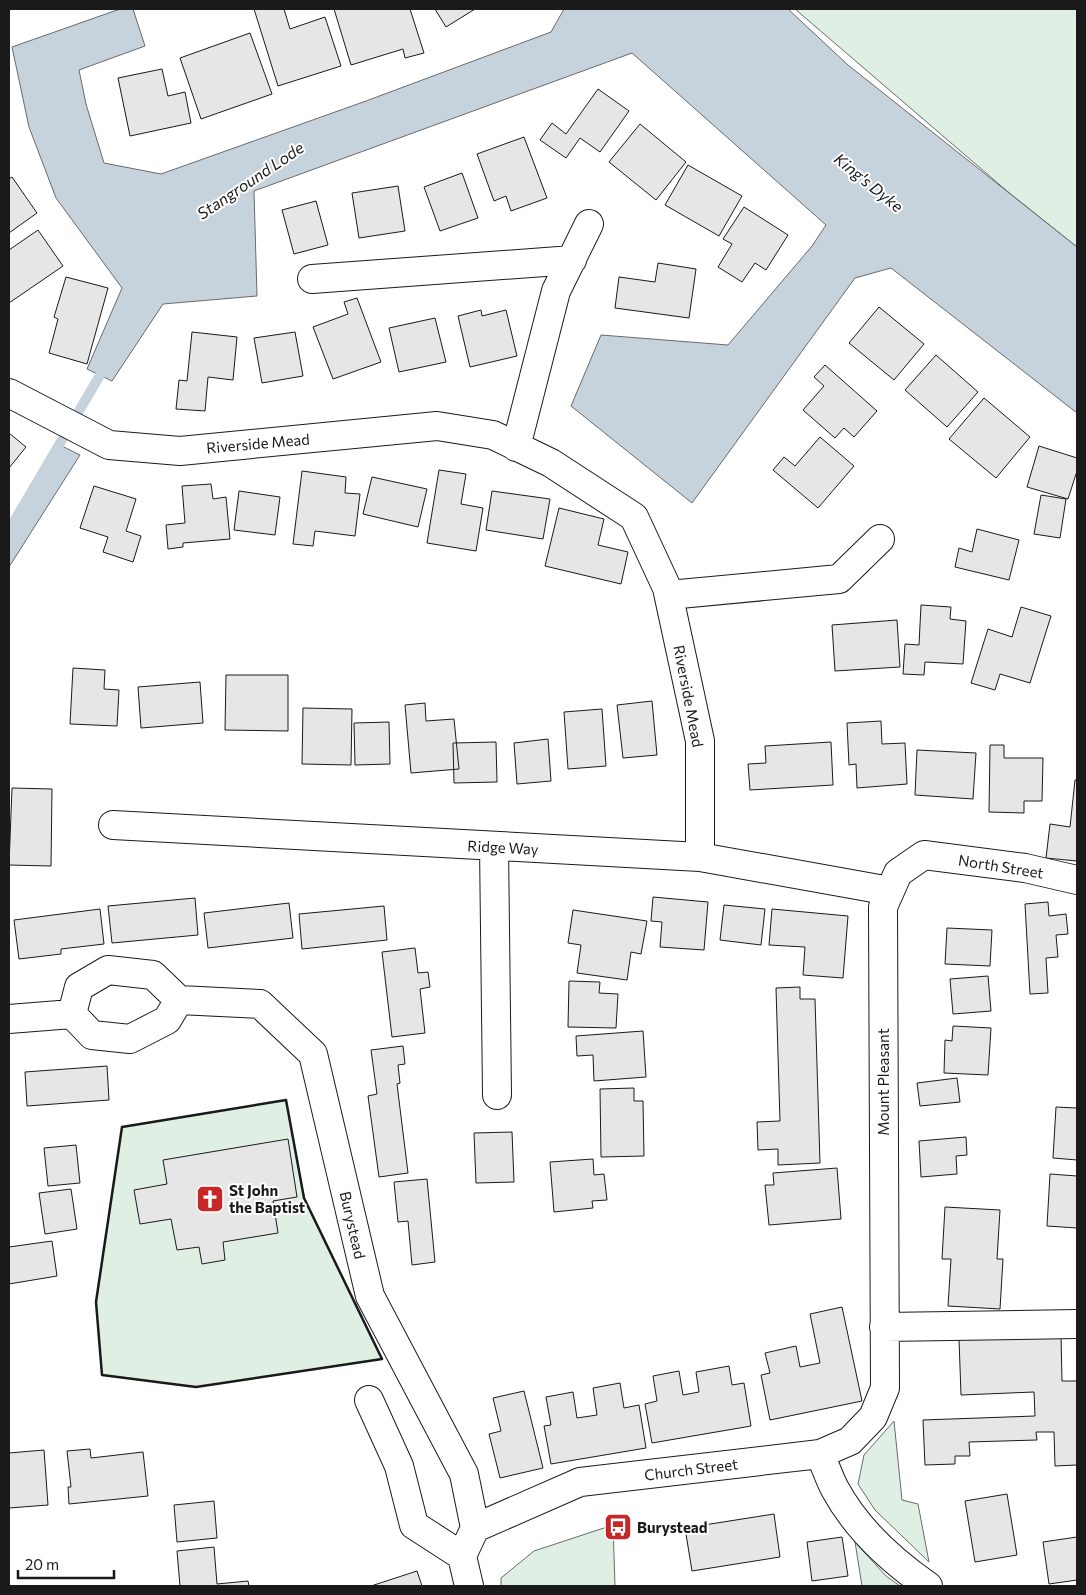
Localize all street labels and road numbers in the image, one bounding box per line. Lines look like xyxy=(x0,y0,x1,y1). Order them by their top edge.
street label: Riverside Mead xyxy=(205,430,311,456)
street label: Riverside Mead xyxy=(670,643,708,749)
street label: Ridge Way xyxy=(467,836,539,858)
street label: North Street xyxy=(957,850,1045,882)
street label: Mount Pleasant xyxy=(874,1028,892,1136)
street label: Burystead xyxy=(336,1189,370,1261)
street label: Church Street xyxy=(643,1454,739,1484)

